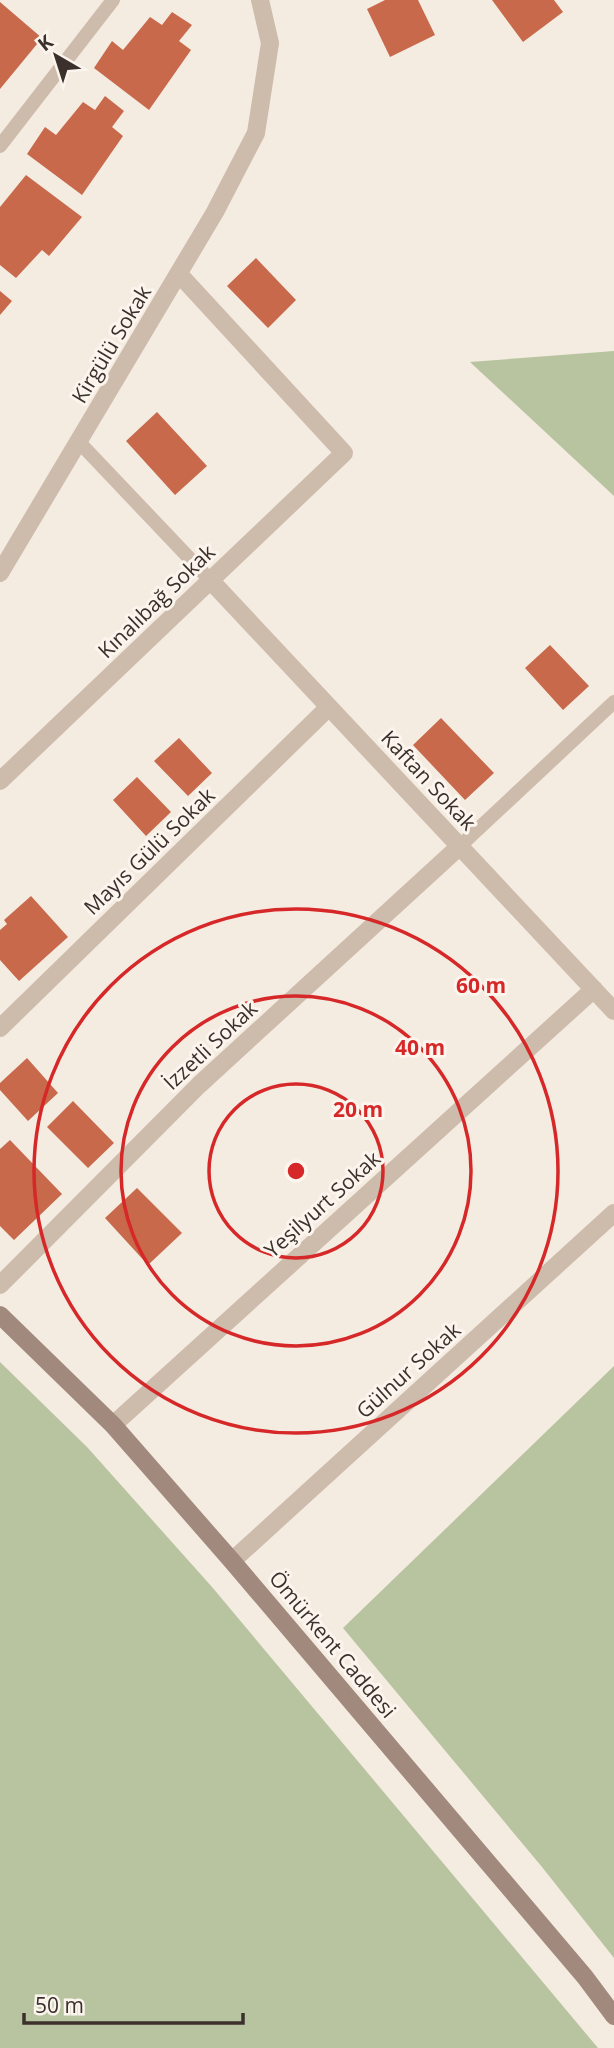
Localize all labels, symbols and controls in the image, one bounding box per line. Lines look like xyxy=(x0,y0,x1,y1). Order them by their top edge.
north arrow xyxy=(21,21,91,91)
text: K xyxy=(32,28,59,57)
street label: Kirgülü Sokak xyxy=(65,280,157,408)
street label: Kınalıbağ Sokak xyxy=(91,538,221,664)
street label: Kaftan Sokak xyxy=(375,724,483,836)
street label: Mayıs Gülü Sokak xyxy=(78,781,220,921)
text: 60 m xyxy=(456,971,506,999)
street label: İzzetli Sokak xyxy=(157,994,263,1096)
text: 40 m xyxy=(395,1033,445,1061)
text: 20 m xyxy=(333,1095,383,1123)
street label: Yeşilyurt Sokak xyxy=(258,1144,386,1264)
centre of rings xyxy=(284,1159,308,1183)
street label: Gülnur Sokak xyxy=(350,1316,466,1424)
street label: Ömürkent Caddesi xyxy=(263,1565,403,1723)
scale bar xyxy=(24,1982,243,2026)
text: 50 m xyxy=(35,1991,84,2019)

